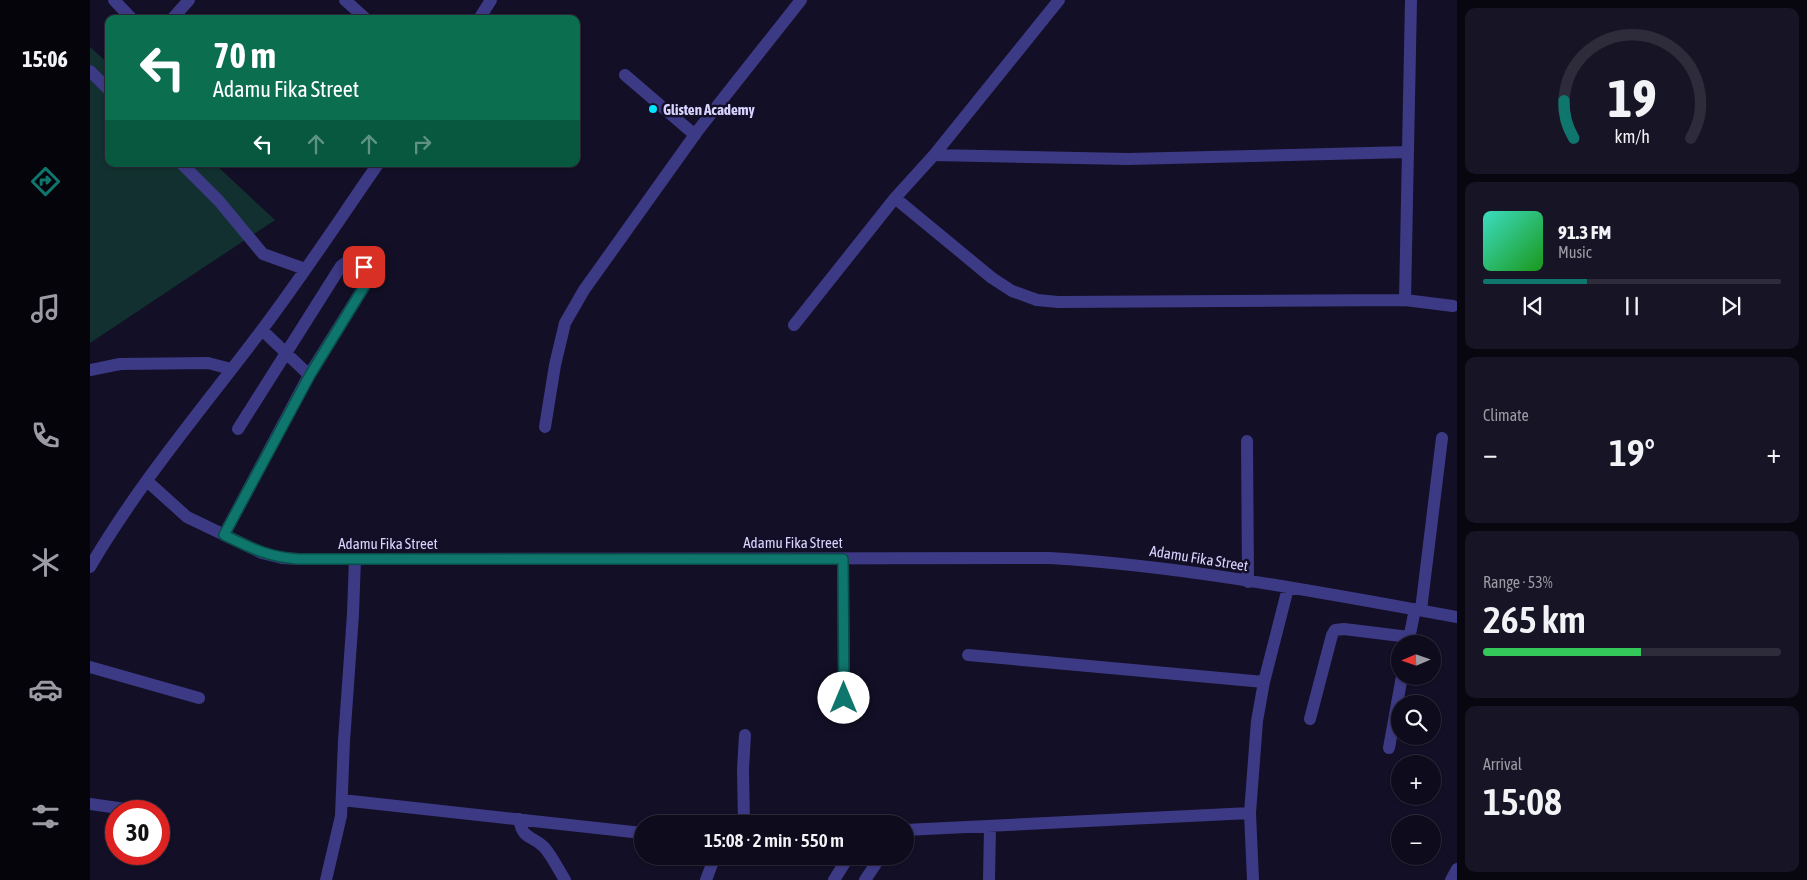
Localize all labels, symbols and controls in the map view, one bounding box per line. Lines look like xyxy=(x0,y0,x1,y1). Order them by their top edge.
icon: left xyxy=(130,35,195,100)
text: 70 m xyxy=(213,35,276,75)
text: 15:06 xyxy=(22,46,68,72)
text: 19 xyxy=(1608,68,1656,128)
text: Adamu Fika Street xyxy=(213,76,359,102)
place label: Glisten Academy xyxy=(663,101,756,118)
marker: Glisten Academy xyxy=(647,103,659,115)
text: km/h xyxy=(1614,126,1650,147)
icon: left xyxy=(249,130,277,158)
icon: ahead xyxy=(302,130,330,158)
icon: ahead xyxy=(355,130,383,158)
icon: right xyxy=(408,130,436,158)
icon: directions xyxy=(28,164,63,199)
text: 91.3 FM xyxy=(1558,221,1611,243)
text: Music xyxy=(1558,243,1592,261)
pin xyxy=(343,246,385,288)
icon: arrive xyxy=(350,253,378,281)
icon: music xyxy=(28,291,63,326)
icon: previous xyxy=(1519,292,1547,320)
icon: pause xyxy=(1618,292,1646,320)
icon: next xyxy=(1717,292,1745,320)
text: Climate xyxy=(1483,406,1529,424)
icon: phone xyxy=(28,418,63,453)
text: 19° xyxy=(1609,431,1655,474)
text: − xyxy=(1483,437,1498,469)
text: + xyxy=(1766,437,1781,469)
street label: Adamu Fika Street xyxy=(743,534,843,551)
street label: Adamu Fika Street xyxy=(338,535,438,552)
street label: Adamu Fika Street xyxy=(1148,542,1250,574)
icon: climate xyxy=(28,545,63,580)
text: Range · 53% xyxy=(1483,573,1553,591)
text: 265 km xyxy=(1483,598,1586,641)
north arrow xyxy=(1391,635,1441,685)
map controls xyxy=(1391,635,1441,865)
position arrow xyxy=(817,671,869,723)
icon: car xyxy=(28,672,63,707)
button: search xyxy=(1391,695,1441,745)
button: + xyxy=(1391,755,1441,805)
text: Arrival xyxy=(1483,755,1522,773)
text: 15:08 xyxy=(1483,780,1562,823)
icon: filters xyxy=(28,799,63,834)
speed limit sign: 30 xyxy=(105,800,170,865)
button: − xyxy=(1391,815,1441,865)
text: 15:08 · 2 min · 550 m xyxy=(704,829,844,851)

